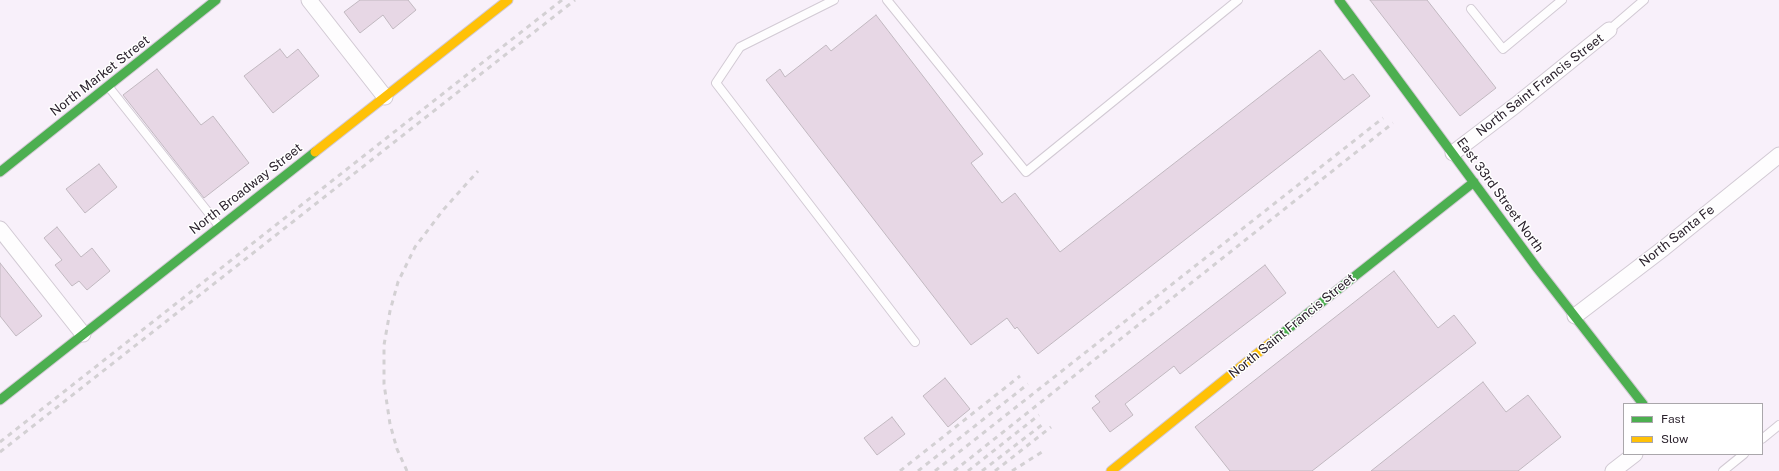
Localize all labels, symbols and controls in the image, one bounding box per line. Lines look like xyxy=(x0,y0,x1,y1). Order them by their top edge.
street label: North Saint Francis Street xyxy=(1473,30,1607,140)
street label: North Market Street xyxy=(47,32,153,120)
street label: East 33rd Street North xyxy=(1453,135,1547,255)
street label: North Broadway Street xyxy=(187,140,305,238)
street label: North Santa Fe xyxy=(1636,202,1718,270)
street label: North Saint Francis Street xyxy=(1226,270,1358,382)
legend xyxy=(1623,403,1763,455)
text: Fast xyxy=(1661,412,1685,426)
text: Slow xyxy=(1661,432,1688,446)

